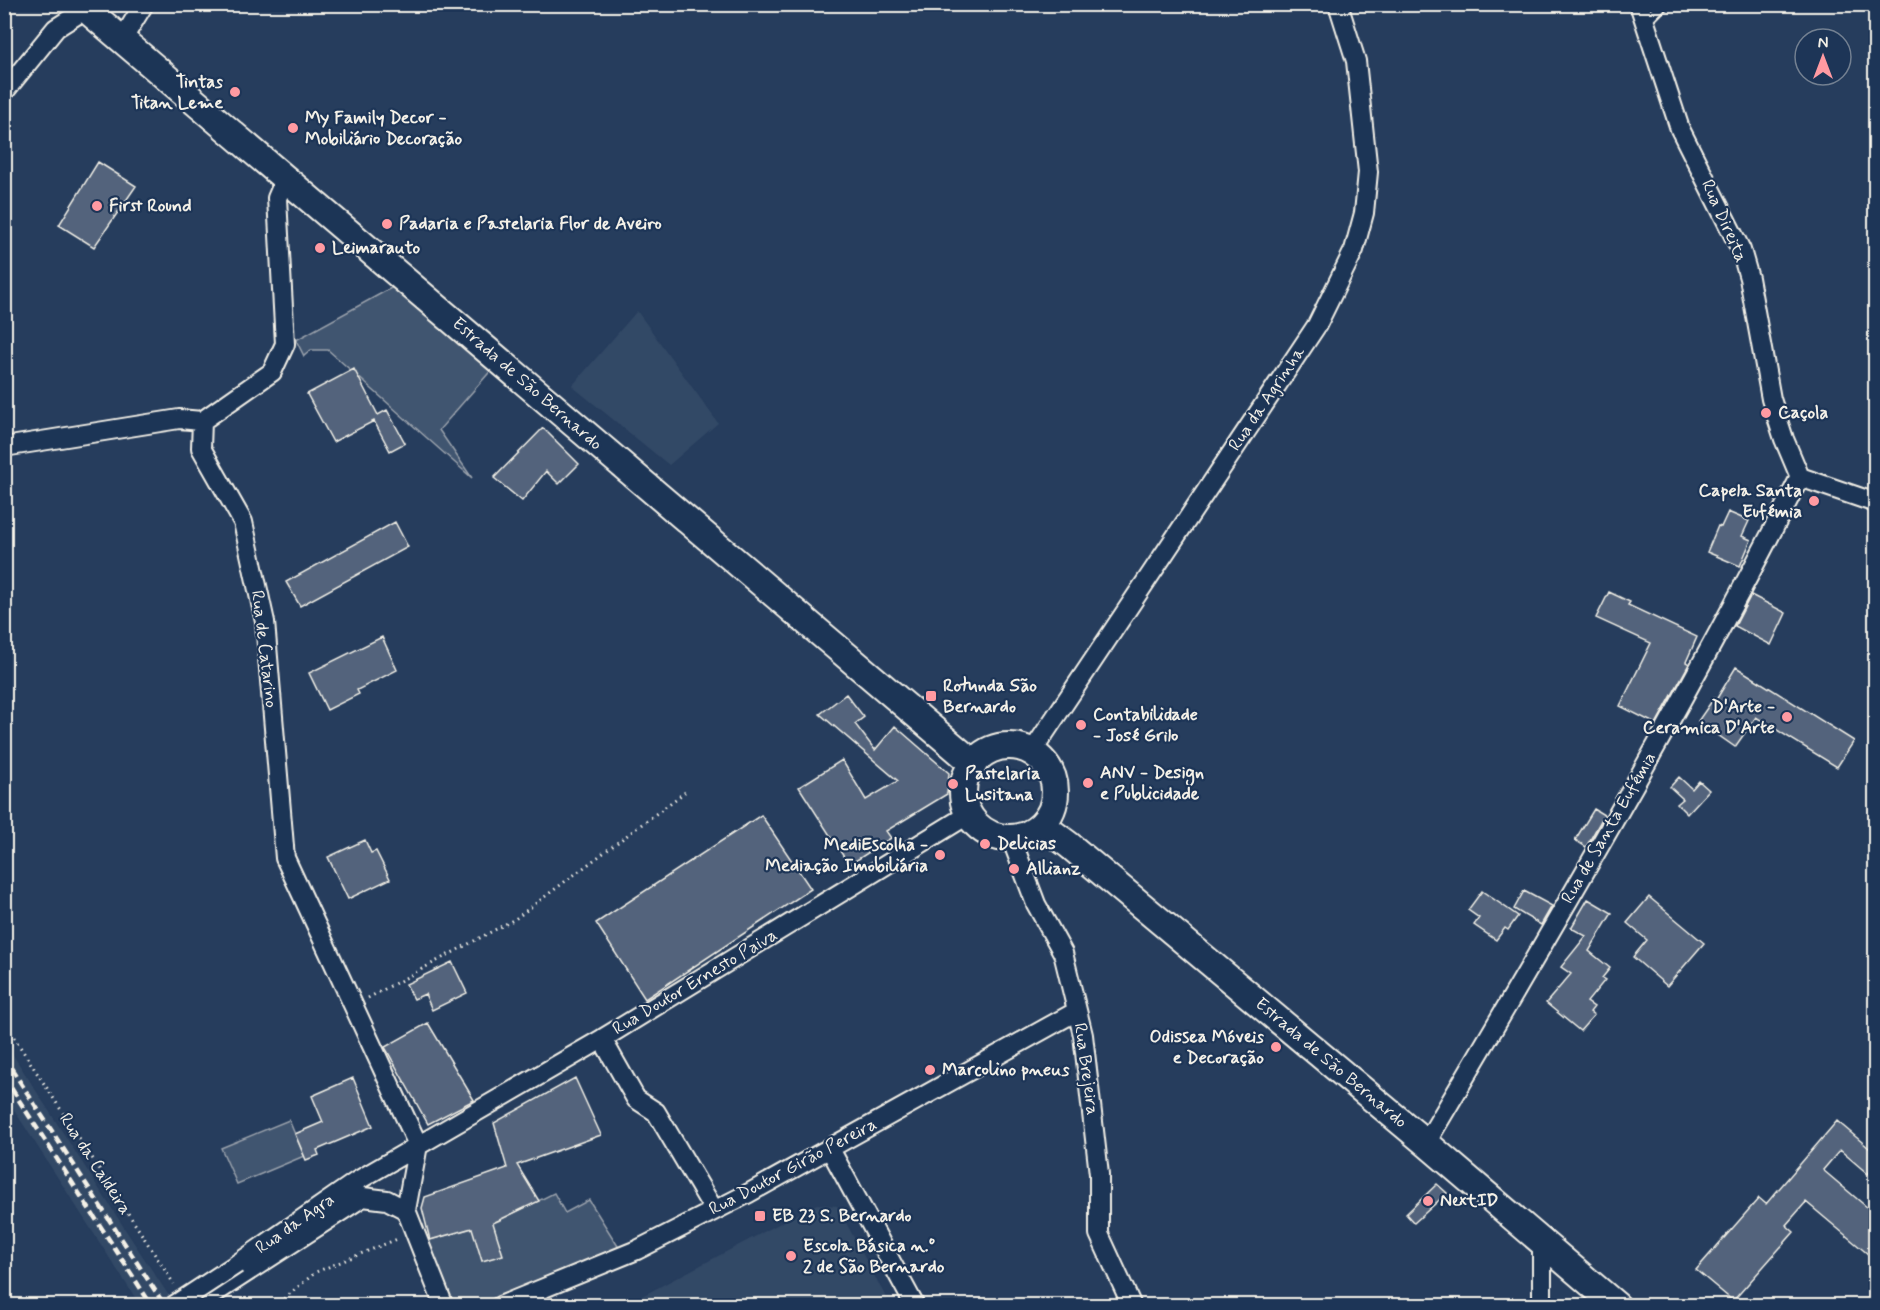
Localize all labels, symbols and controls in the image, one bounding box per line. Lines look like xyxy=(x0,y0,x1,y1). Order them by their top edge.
north arrow xyxy=(1793,27,1853,87)
text: N xyxy=(1818,33,1828,54)
place label: Tintas Titan Leme xyxy=(131,70,223,115)
marker: Tintas Titan Leme xyxy=(228,85,242,99)
place label: My Family Decor - Mobiliário Decoração xyxy=(305,106,462,151)
marker: My Family Decor - Mobiliário Decoração xyxy=(286,121,300,135)
street label: Rua Direita xyxy=(1695,176,1753,266)
place label: First Round xyxy=(109,194,192,218)
marker: First Round xyxy=(90,199,104,213)
place label: Padaria e Pastelaria Flor de Aveiro xyxy=(399,212,662,236)
marker: Padaria e Pastelaria Flor de Aveiro xyxy=(380,217,394,231)
place label: Leimarauto xyxy=(332,236,421,260)
marker: Leimarauto xyxy=(313,241,327,255)
street label: Estrada de São Bernardo xyxy=(447,312,607,456)
street label: Rua da Agrinha xyxy=(1223,342,1311,456)
place label: Caçola xyxy=(1778,401,1829,425)
marker: Caçola xyxy=(1759,406,1773,420)
place label: Capela Santa Eufémia xyxy=(1699,479,1802,524)
marker: Capela Santa Eufémia xyxy=(1807,494,1821,508)
street label: Rua de Catarino xyxy=(245,589,283,709)
place label: Rotunda São Bernardo xyxy=(943,674,1037,719)
marker: Rotunda São Bernardo xyxy=(924,689,938,703)
place label: D'Arte - Ceramica D'Arte xyxy=(1643,695,1775,740)
place label: Contabilidade - José Grilo xyxy=(1093,703,1198,748)
marker: D'Arte - Ceramica D'Arte xyxy=(1780,710,1794,724)
marker: Contabilidade - José Grilo xyxy=(1074,718,1088,732)
street label: Rua de Santa Eufémia xyxy=(1556,748,1662,908)
place label: ANV - Design e Publicidade xyxy=(1100,761,1204,806)
place label: Pastelaria Lusitana xyxy=(965,762,1041,807)
marker: ANV - Design e Publicidade xyxy=(1081,776,1095,790)
marker: Pastelaria Lusitana xyxy=(946,777,960,791)
place label: Delicias xyxy=(997,832,1056,856)
place label: MediEscolha - Mediação Imobiliária xyxy=(765,833,928,878)
marker: Delicias xyxy=(978,837,992,851)
marker: MediEscolha - Mediação Imobiliária xyxy=(933,848,947,862)
place label: Allianz xyxy=(1026,857,1081,881)
marker: Allianz xyxy=(1007,862,1021,876)
street label: Rua Doutor Ernesto Paiva xyxy=(608,923,782,1041)
street label: Estrada de São Bernardo xyxy=(1250,992,1412,1134)
street label: Rua Brejeira xyxy=(1068,1021,1104,1117)
place label: Odissea Móveis e Decoração xyxy=(1150,1025,1264,1070)
marker: Odissea Móveis e Decoração xyxy=(1269,1040,1283,1054)
place label: Marcolino pneus xyxy=(942,1058,1069,1082)
marker: Marcolino pneus xyxy=(923,1063,937,1077)
street label: Rua da Caldeira xyxy=(53,1108,137,1220)
street label: Rua Doutor Girão Pereira xyxy=(705,1113,881,1221)
street label: Rua da Agra xyxy=(251,1188,339,1260)
place label: NextID xyxy=(1440,1189,1498,1213)
marker: NextID xyxy=(1421,1194,1435,1208)
place label: EB 23 S. Bernardo xyxy=(772,1204,912,1228)
marker: EB 23 S. Bernardo xyxy=(753,1209,767,1223)
place label: Escola Básica n.º 2 de São Bernardo xyxy=(803,1234,945,1279)
marker: Escola Básica n.º 2 de São Bernardo xyxy=(784,1249,798,1263)

